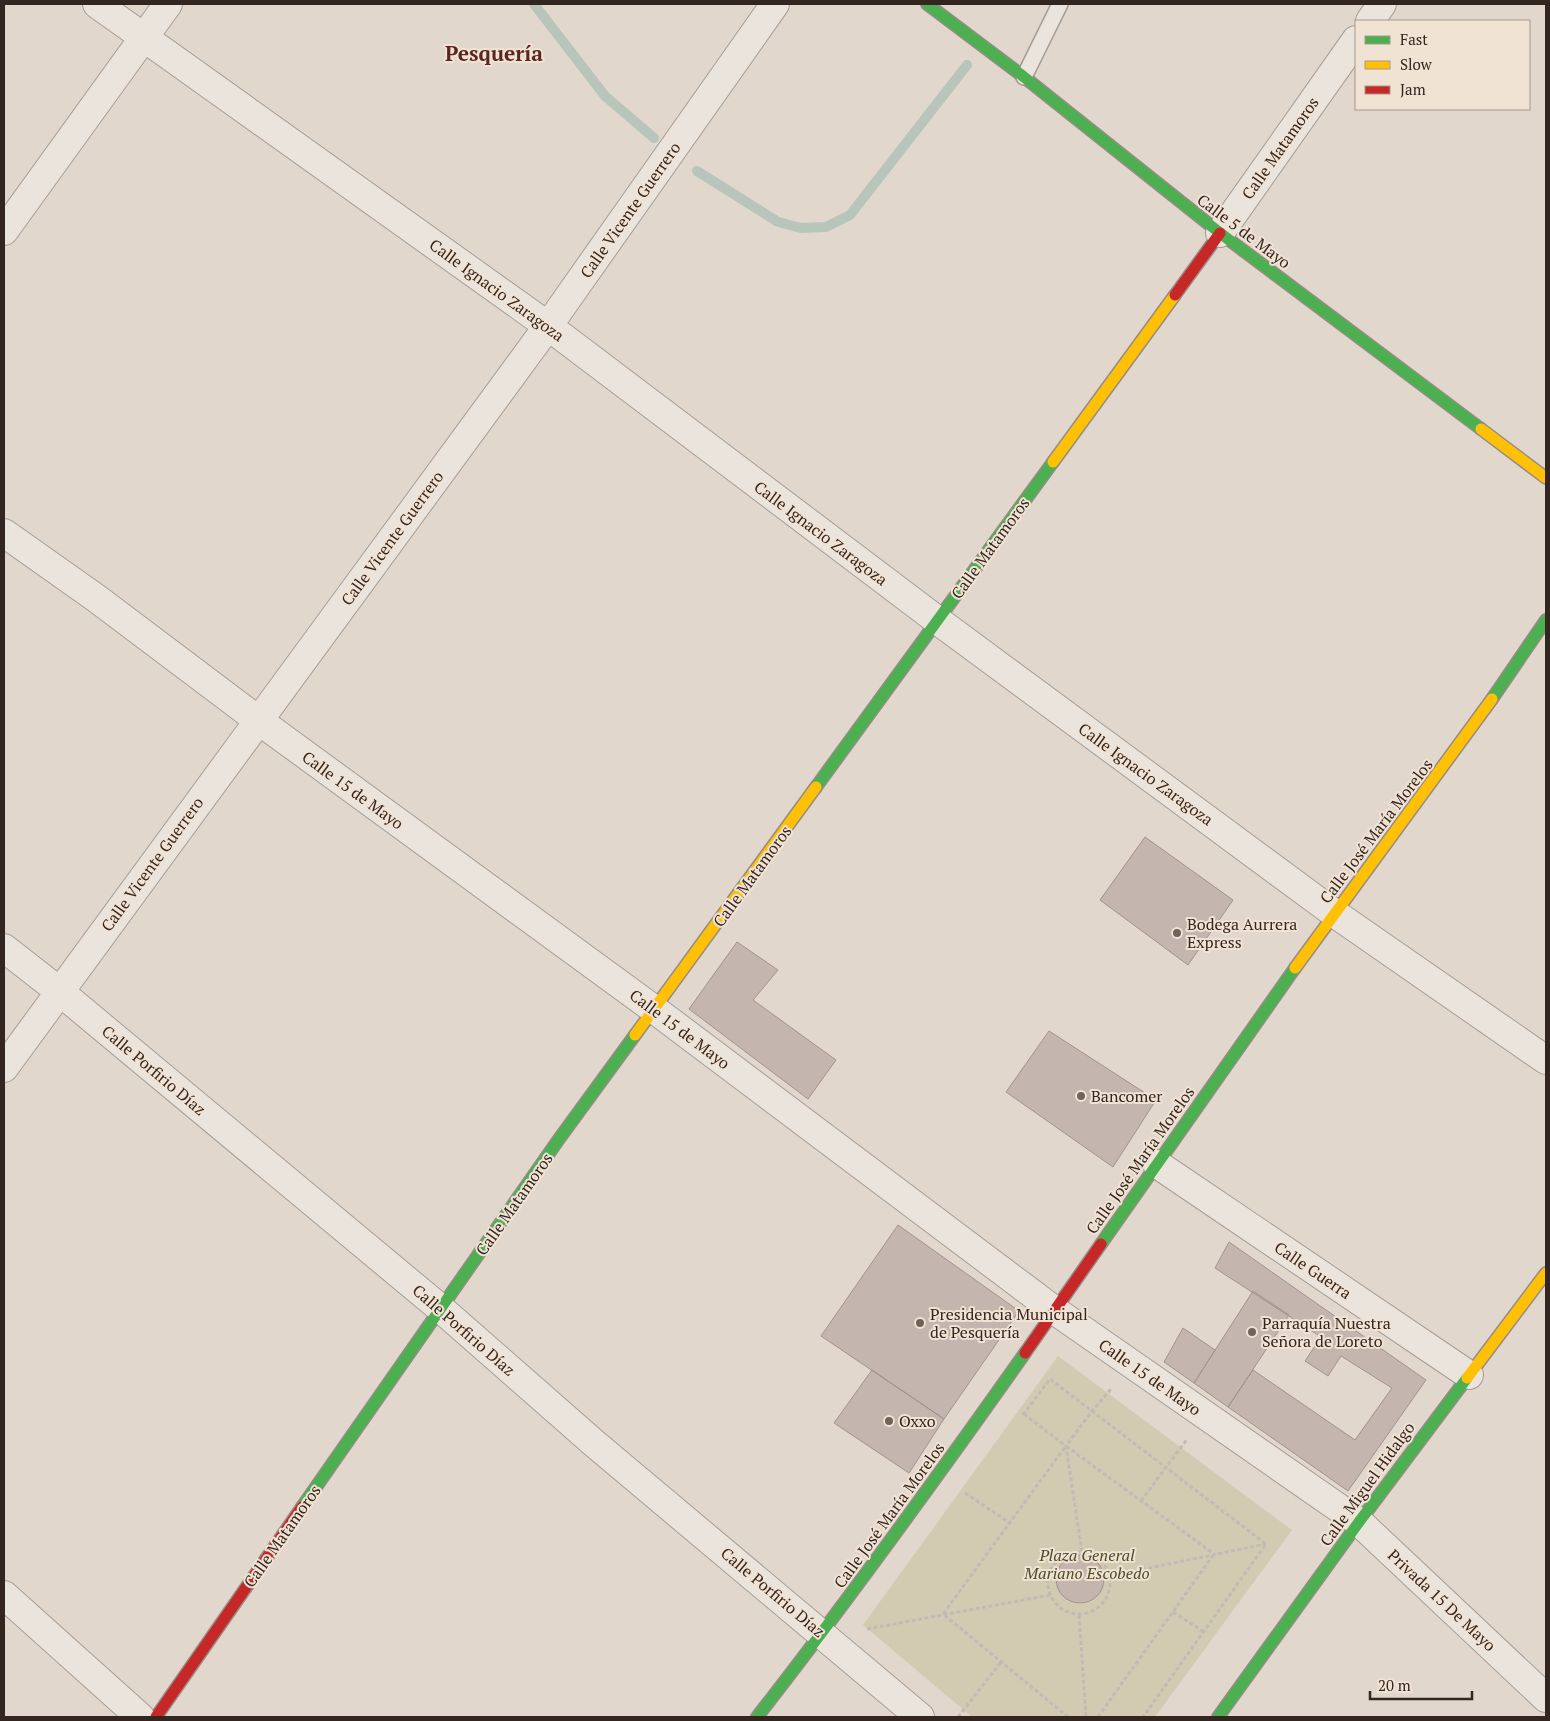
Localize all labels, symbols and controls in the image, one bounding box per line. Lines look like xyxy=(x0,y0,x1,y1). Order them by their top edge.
legend xyxy=(1355,20,1530,110)
text: Fast xyxy=(1400,29,1428,49)
district label: Pesquería xyxy=(445,39,543,67)
text: Slow xyxy=(1400,54,1433,74)
text: Jam xyxy=(1400,79,1426,99)
street label: Calle Matamoros xyxy=(1236,92,1324,204)
street label: Calle Vicente Guerrero xyxy=(575,137,685,282)
street label: Calle 5 de Mayo xyxy=(1193,189,1295,274)
street label: Calle Ignacio Zaragoza xyxy=(425,234,569,346)
street label: Calle Vicente Guerrero xyxy=(336,466,448,610)
street label: Calle Ignacio Zaragoza xyxy=(750,476,892,590)
street label: Calle Matamoros xyxy=(946,493,1034,603)
street label: Calle Ignacio Zaragoza xyxy=(1074,718,1218,830)
street label: Calle 15 de Mayo xyxy=(298,746,408,834)
street label: Calle José María Morelos xyxy=(1314,754,1438,908)
street label: Calle Vicente Guerrero xyxy=(96,792,208,936)
street label: Calle Matamoros xyxy=(708,821,796,931)
place label: Bodega Aurrera Express xyxy=(1187,913,1297,953)
marker: Bodega Aurrera Express xyxy=(1171,927,1183,939)
street label: Calle 15 de Mayo xyxy=(625,984,735,1074)
street label: Calle Porfirio Díaz xyxy=(97,1020,211,1120)
street label: Calle José María Morelos xyxy=(1081,1082,1199,1238)
place label: Bancomer xyxy=(1091,1085,1163,1107)
marker: Bancomer xyxy=(1075,1090,1087,1102)
street label: Calle Matamoros xyxy=(470,1148,558,1260)
street label: Calle Guerra xyxy=(1270,1236,1356,1304)
street label: Calle Porfirio Díaz xyxy=(408,1279,520,1381)
place label: Presidencia Municipal de Pesquería xyxy=(930,1303,1088,1343)
place label: Parraquía Nuestra Señora de Loreto xyxy=(1262,1312,1391,1352)
marker: Presidencia Municipal de Pesquería xyxy=(914,1317,926,1329)
marker: Parraquía Nuestra Señora de Loreto xyxy=(1246,1326,1258,1338)
street label: Calle 15 de Mayo xyxy=(1094,1333,1206,1421)
place label: Oxxo xyxy=(899,1410,936,1432)
marker: Oxxo xyxy=(883,1415,895,1427)
street label: Calle Miguel Hidalgo xyxy=(1314,1417,1420,1551)
street label: Calle José María Morelos xyxy=(829,1437,950,1592)
street label: Calle Matamoros xyxy=(238,1480,326,1592)
street label: Calle Porfirio Díaz xyxy=(716,1542,830,1642)
park label: Plaza General Mariano Escobedo xyxy=(1023,1544,1150,1584)
street label: Privada 15 De Mayo xyxy=(1383,1544,1501,1656)
scale bar xyxy=(1370,1668,1472,1700)
text: 20 m xyxy=(1378,1675,1411,1695)

